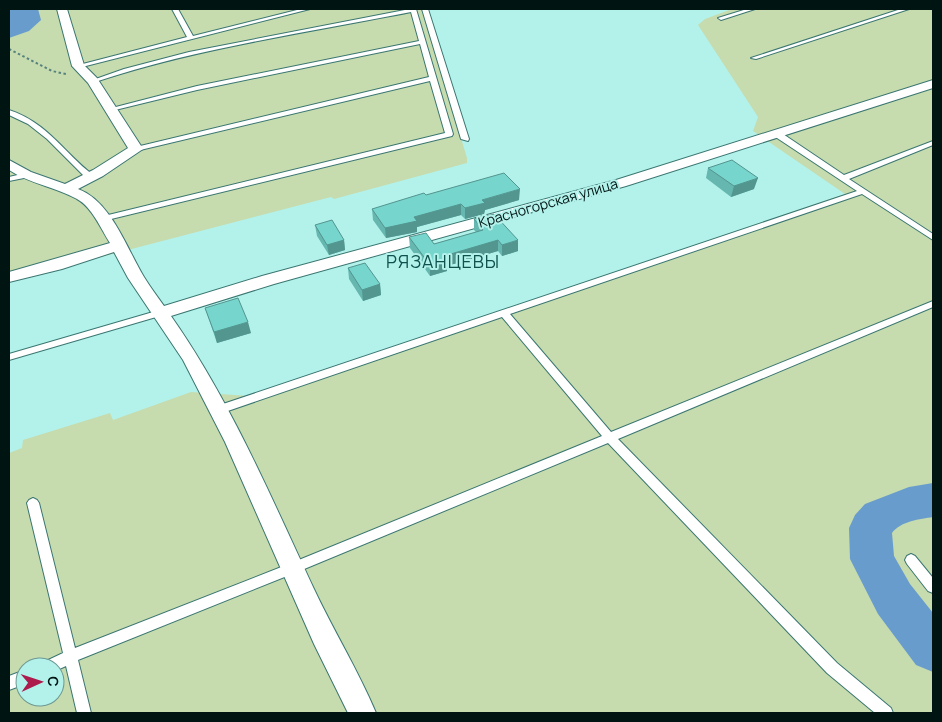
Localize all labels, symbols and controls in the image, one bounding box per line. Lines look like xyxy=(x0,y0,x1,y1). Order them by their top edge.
street label: Красногорская улица xyxy=(476,174,620,232)
district label: РЯЗАНЦЕВЫ xyxy=(386,249,500,273)
north arrow xyxy=(15,657,65,707)
text: С xyxy=(44,676,63,687)

